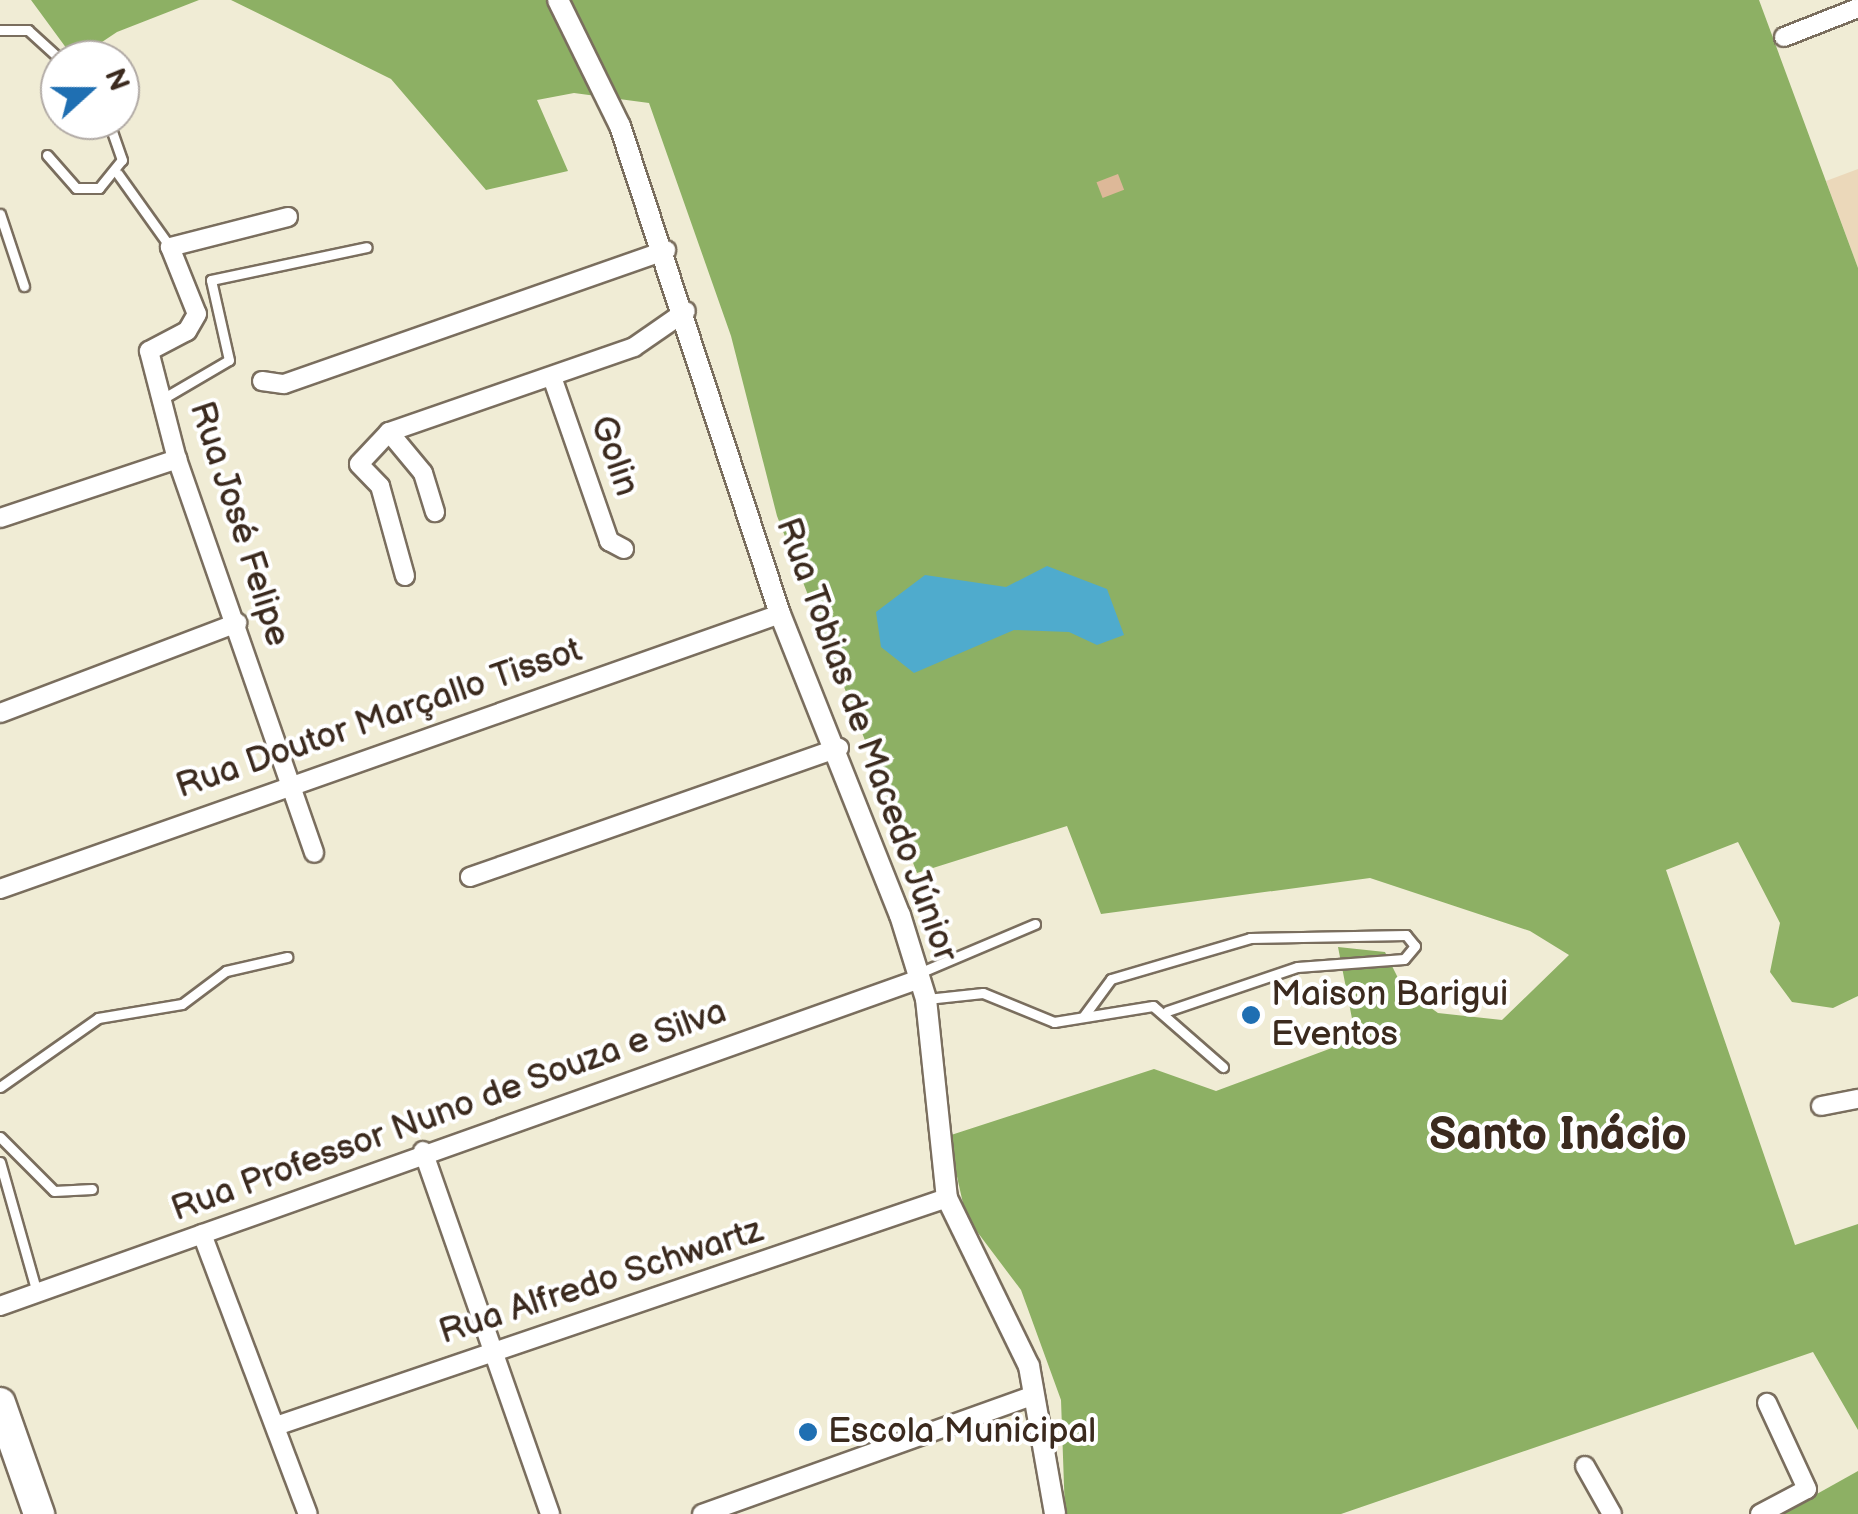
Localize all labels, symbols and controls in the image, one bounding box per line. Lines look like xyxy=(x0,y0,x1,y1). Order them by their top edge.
north arrow xyxy=(40,40,140,140)
text: N xyxy=(97,64,136,96)
street label: Rua José Felipe xyxy=(179,396,299,652)
street label: Golin xyxy=(581,410,647,502)
street label: Rua Tobias de Macedo Júnior xyxy=(766,511,966,969)
street label: Rua Doutor Marçallo Tissot xyxy=(170,630,588,808)
place label: Maison Barigui Eventos xyxy=(1271,974,1508,1056)
street label: Rua Professor Nuno de Souza e Silva xyxy=(165,991,733,1231)
marker: Maison Barigui Eventos xyxy=(1240,1004,1262,1026)
district label: Santo Inácio xyxy=(1429,1109,1687,1163)
street label: Rua Alfredo Schwartz xyxy=(434,1210,768,1354)
place label: Escola Municipal xyxy=(828,1411,1096,1453)
marker: Escola Municipal xyxy=(797,1421,819,1443)

